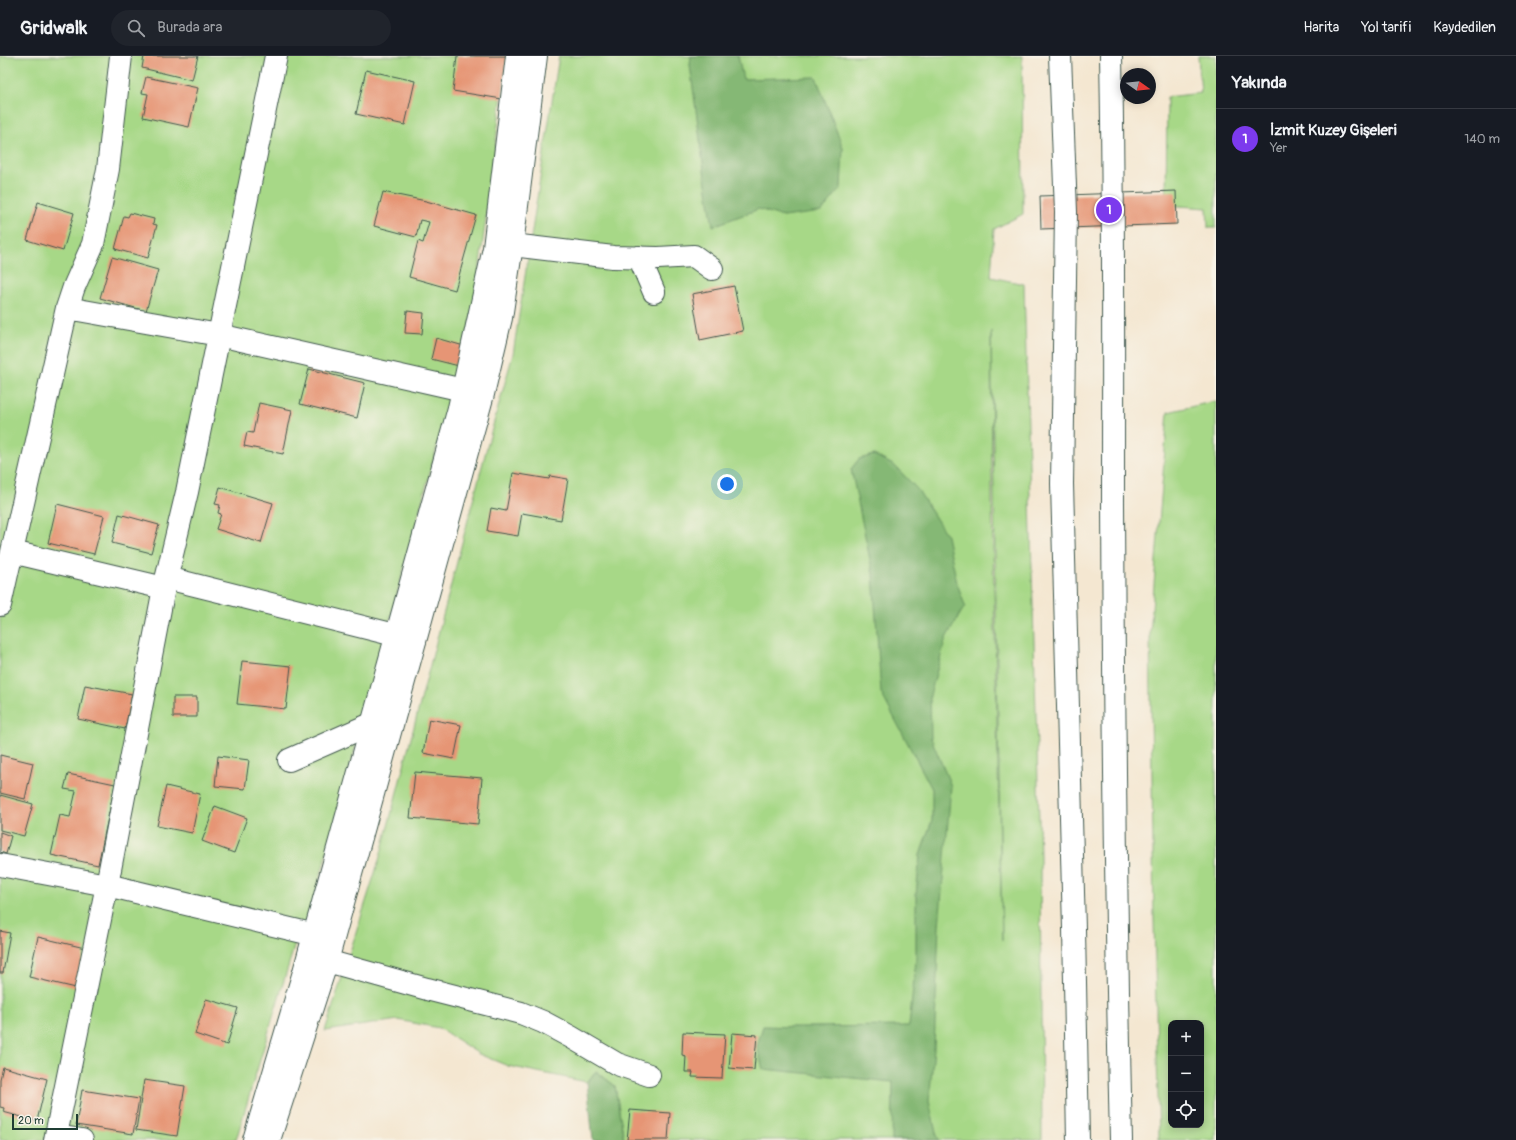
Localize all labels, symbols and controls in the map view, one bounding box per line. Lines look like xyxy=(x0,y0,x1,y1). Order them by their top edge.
search box xyxy=(111,10,391,46)
text: Gridwalk xyxy=(20,16,87,40)
icon: search xyxy=(125,17,147,39)
text: Burada ara xyxy=(157,18,222,37)
text: Harita xyxy=(1303,19,1339,36)
text: Yol tarifi xyxy=(1361,19,1411,36)
text: Kaydedilen xyxy=(1433,19,1496,36)
north arrow xyxy=(1120,68,1156,104)
text: Yakında xyxy=(1232,72,1287,93)
text: İzmit Kuzey Gişeleri xyxy=(1270,121,1397,140)
text: 1 xyxy=(1242,131,1248,147)
text: 140 m xyxy=(1464,131,1500,147)
text: Yer xyxy=(1270,140,1287,156)
pin: 1 xyxy=(1096,195,1122,225)
your location xyxy=(717,474,737,494)
map controls xyxy=(1168,1020,1204,1128)
button: + xyxy=(1168,1020,1204,1056)
button: − xyxy=(1168,1056,1204,1092)
button: locate xyxy=(1168,1092,1204,1128)
scale bar xyxy=(12,1112,78,1131)
text: 20 m xyxy=(18,1114,44,1127)

